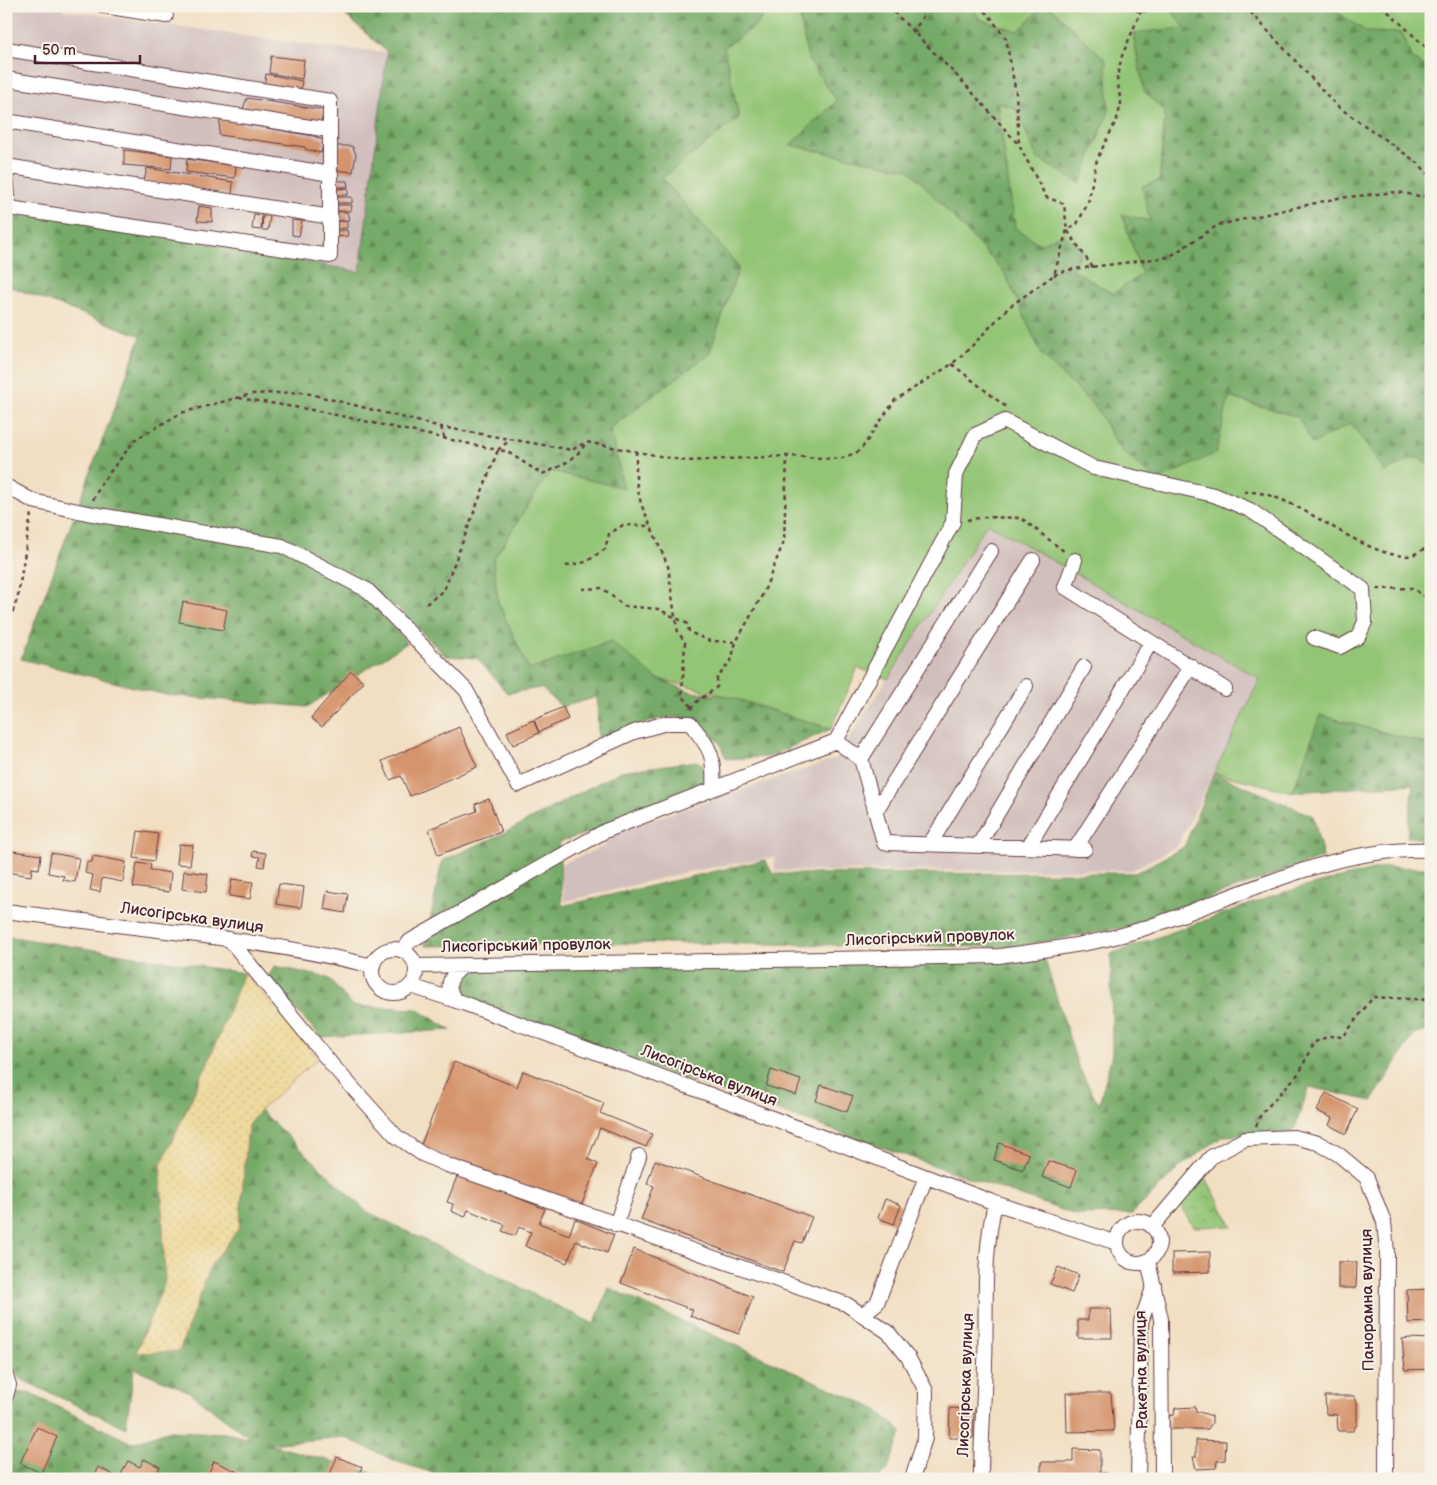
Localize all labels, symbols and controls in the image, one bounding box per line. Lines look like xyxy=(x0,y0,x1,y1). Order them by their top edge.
scale bar xyxy=(35,32,140,64)
text: 50 m xyxy=(42,41,76,60)
street label: Лисогірська вулиця xyxy=(118,898,265,937)
street label: Лисогірський провулок xyxy=(844,926,1016,950)
street label: Лисогірський провулок xyxy=(440,935,611,957)
street label: Лисогірська вулиця xyxy=(637,1041,780,1111)
street label: Панорамна вулиця xyxy=(1357,1228,1379,1372)
street label: Ракетна вулиця xyxy=(1131,1310,1153,1430)
street label: Лисогірська вулиця xyxy=(954,1312,978,1458)

